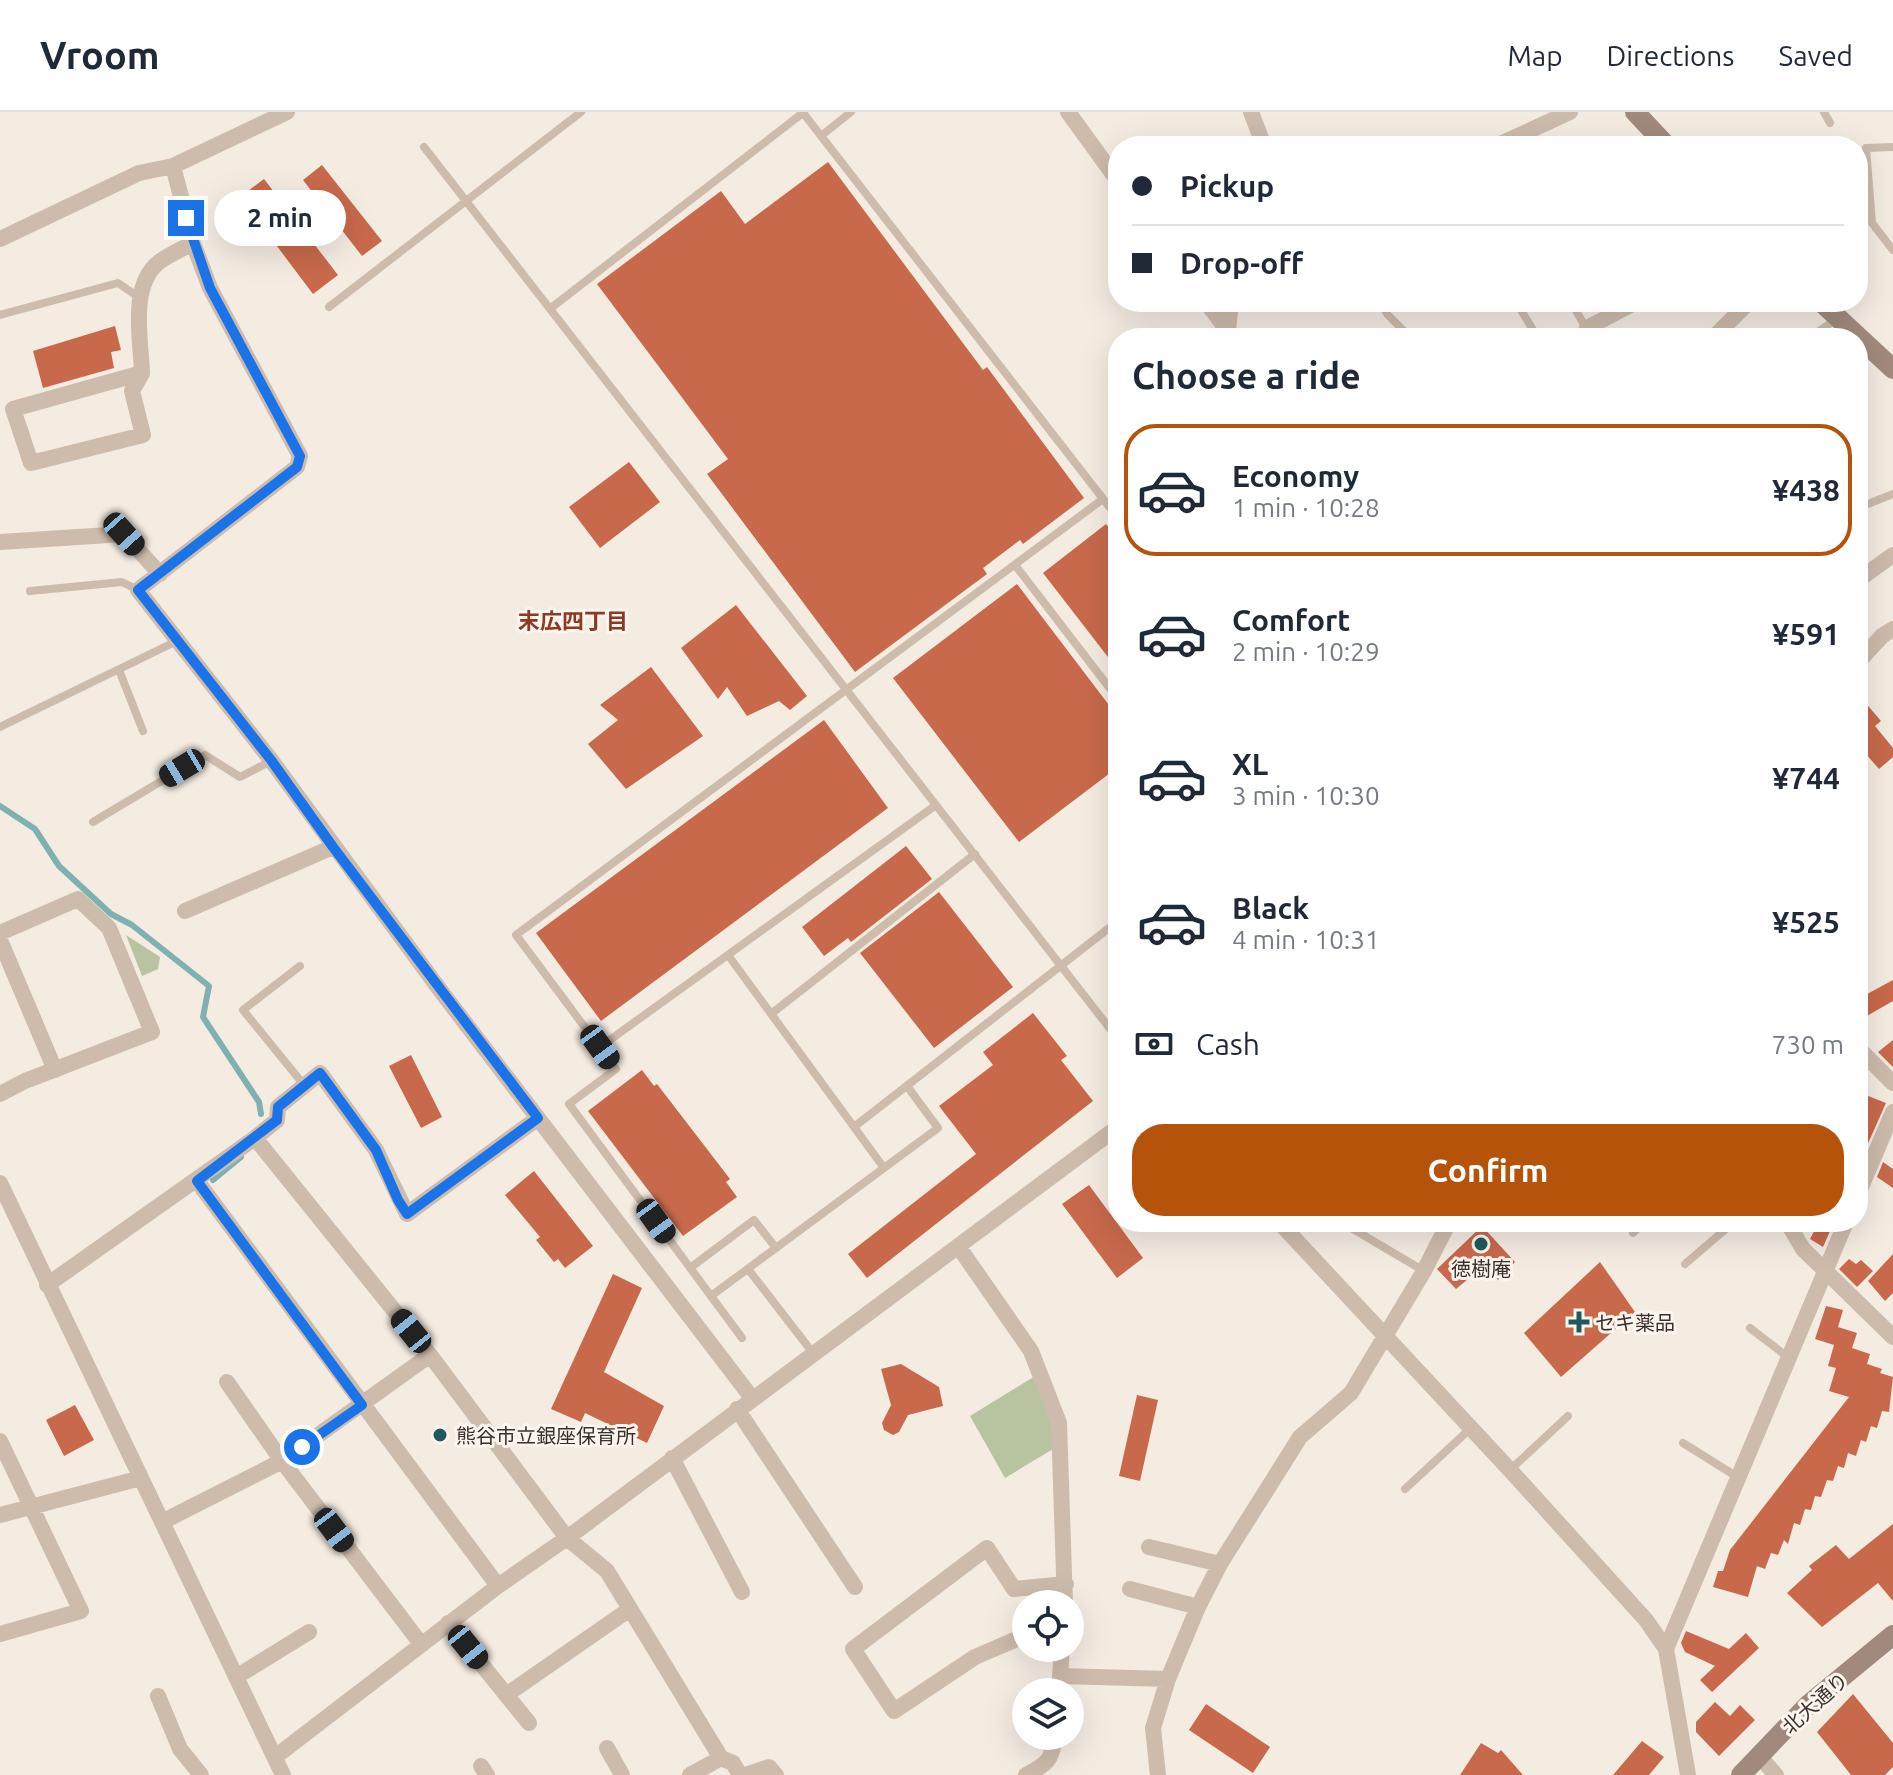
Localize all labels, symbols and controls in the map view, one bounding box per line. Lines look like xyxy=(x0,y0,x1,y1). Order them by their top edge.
text: Vroom xyxy=(40,34,160,76)
text: Map xyxy=(1507,40,1563,71)
text: Directions xyxy=(1607,40,1734,71)
text: Saved xyxy=(1778,40,1853,71)
text: Pickup xyxy=(1180,169,1274,203)
callout: 2 min xyxy=(214,190,346,246)
route end xyxy=(168,200,204,236)
text: 2 min xyxy=(247,203,313,232)
text: Drop-off xyxy=(1180,246,1303,280)
text: Choose a ride xyxy=(1132,355,1361,396)
icon: car xyxy=(1136,454,1208,526)
text: Economy xyxy=(1232,459,1359,493)
text: ¥438 xyxy=(1772,473,1840,507)
text: 1 min · 10:28 xyxy=(1232,493,1380,522)
car xyxy=(99,508,149,560)
icon: car xyxy=(1136,598,1208,670)
text: Comfort xyxy=(1232,603,1350,637)
district label: 末広四丁目 xyxy=(518,608,628,633)
text: ¥591 xyxy=(1772,617,1840,651)
text: 2 min · 10:29 xyxy=(1232,637,1380,666)
icon: car xyxy=(1136,742,1208,814)
car xyxy=(155,745,209,791)
text: XL xyxy=(1232,747,1268,781)
text: ¥744 xyxy=(1772,761,1840,795)
text: 3 min · 10:30 xyxy=(1232,781,1380,810)
icon: car xyxy=(1136,886,1208,958)
text: Black xyxy=(1232,891,1309,925)
text: ¥525 xyxy=(1772,905,1840,939)
text: 4 min · 10:31 xyxy=(1232,925,1380,954)
car xyxy=(576,1021,624,1073)
icon: cash xyxy=(1132,1022,1176,1066)
text: Cash xyxy=(1196,1027,1260,1061)
text: 730 m xyxy=(1772,1030,1844,1059)
button: Confirm xyxy=(1132,1124,1844,1216)
car xyxy=(632,1195,680,1247)
marker: 徳樹庵 xyxy=(1472,1235,1490,1253)
place label: 徳樹庵 xyxy=(1451,1257,1511,1280)
car xyxy=(387,1305,435,1357)
place label: セキ薬品 xyxy=(1595,1311,1675,1334)
marker: セキ薬品 xyxy=(1570,1313,1588,1331)
place label: 熊谷市立銀座保育所 xyxy=(456,1424,636,1447)
marker: 熊谷市立銀座保育所 xyxy=(431,1426,449,1444)
route start xyxy=(284,1429,320,1465)
car xyxy=(310,1504,358,1556)
map controls xyxy=(1012,1590,1084,1750)
button: locate xyxy=(1012,1590,1084,1662)
car xyxy=(444,1621,492,1673)
street label: 北大通り xyxy=(1778,1668,1852,1738)
button: layers xyxy=(1012,1678,1084,1750)

